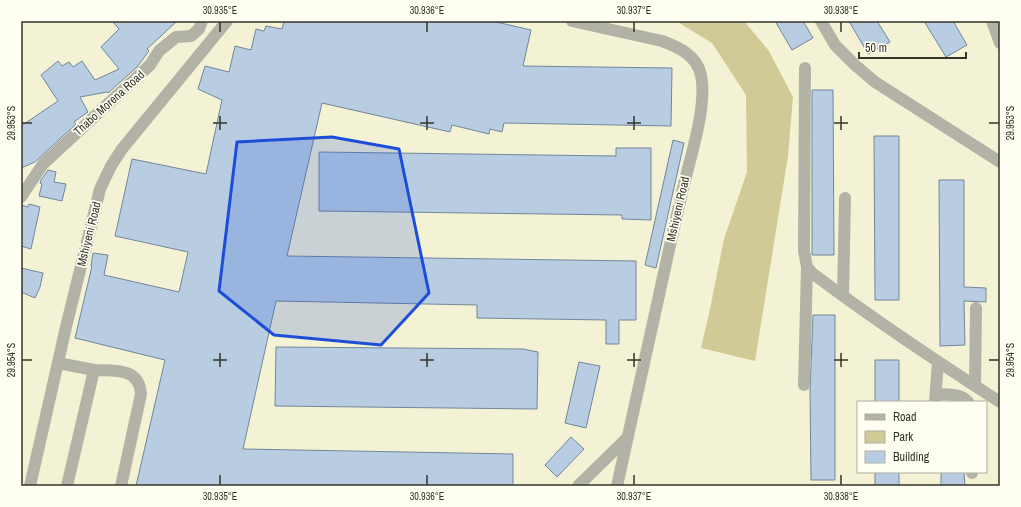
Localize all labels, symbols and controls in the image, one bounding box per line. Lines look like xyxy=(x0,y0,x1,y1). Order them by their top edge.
text: 30.935°E xyxy=(203,4,237,17)
text: 30.936°E xyxy=(410,4,444,17)
text: 30.937°E xyxy=(617,4,651,17)
text: 30.938°E xyxy=(824,4,858,17)
scale bar xyxy=(859,34,966,60)
text: 50 m xyxy=(865,40,887,56)
street label: Thabo Morena Road xyxy=(70,67,148,139)
text: 29.953°S xyxy=(5,105,18,140)
text: 29.953°S xyxy=(1004,105,1017,140)
street label: Mshiyeni Road xyxy=(663,175,693,243)
street label: Mshiyeni Road xyxy=(73,200,105,268)
text: 29.954°S xyxy=(5,342,18,377)
text: 29.954°S xyxy=(1004,342,1017,377)
legend xyxy=(857,401,987,473)
text: Road xyxy=(893,409,917,425)
text: Park xyxy=(893,429,913,445)
text: Building xyxy=(893,449,930,465)
text: 30.935°E xyxy=(203,490,237,503)
text: 30.936°E xyxy=(410,490,444,503)
text: 30.937°E xyxy=(617,490,651,503)
text: 30.938°E xyxy=(824,490,858,503)

